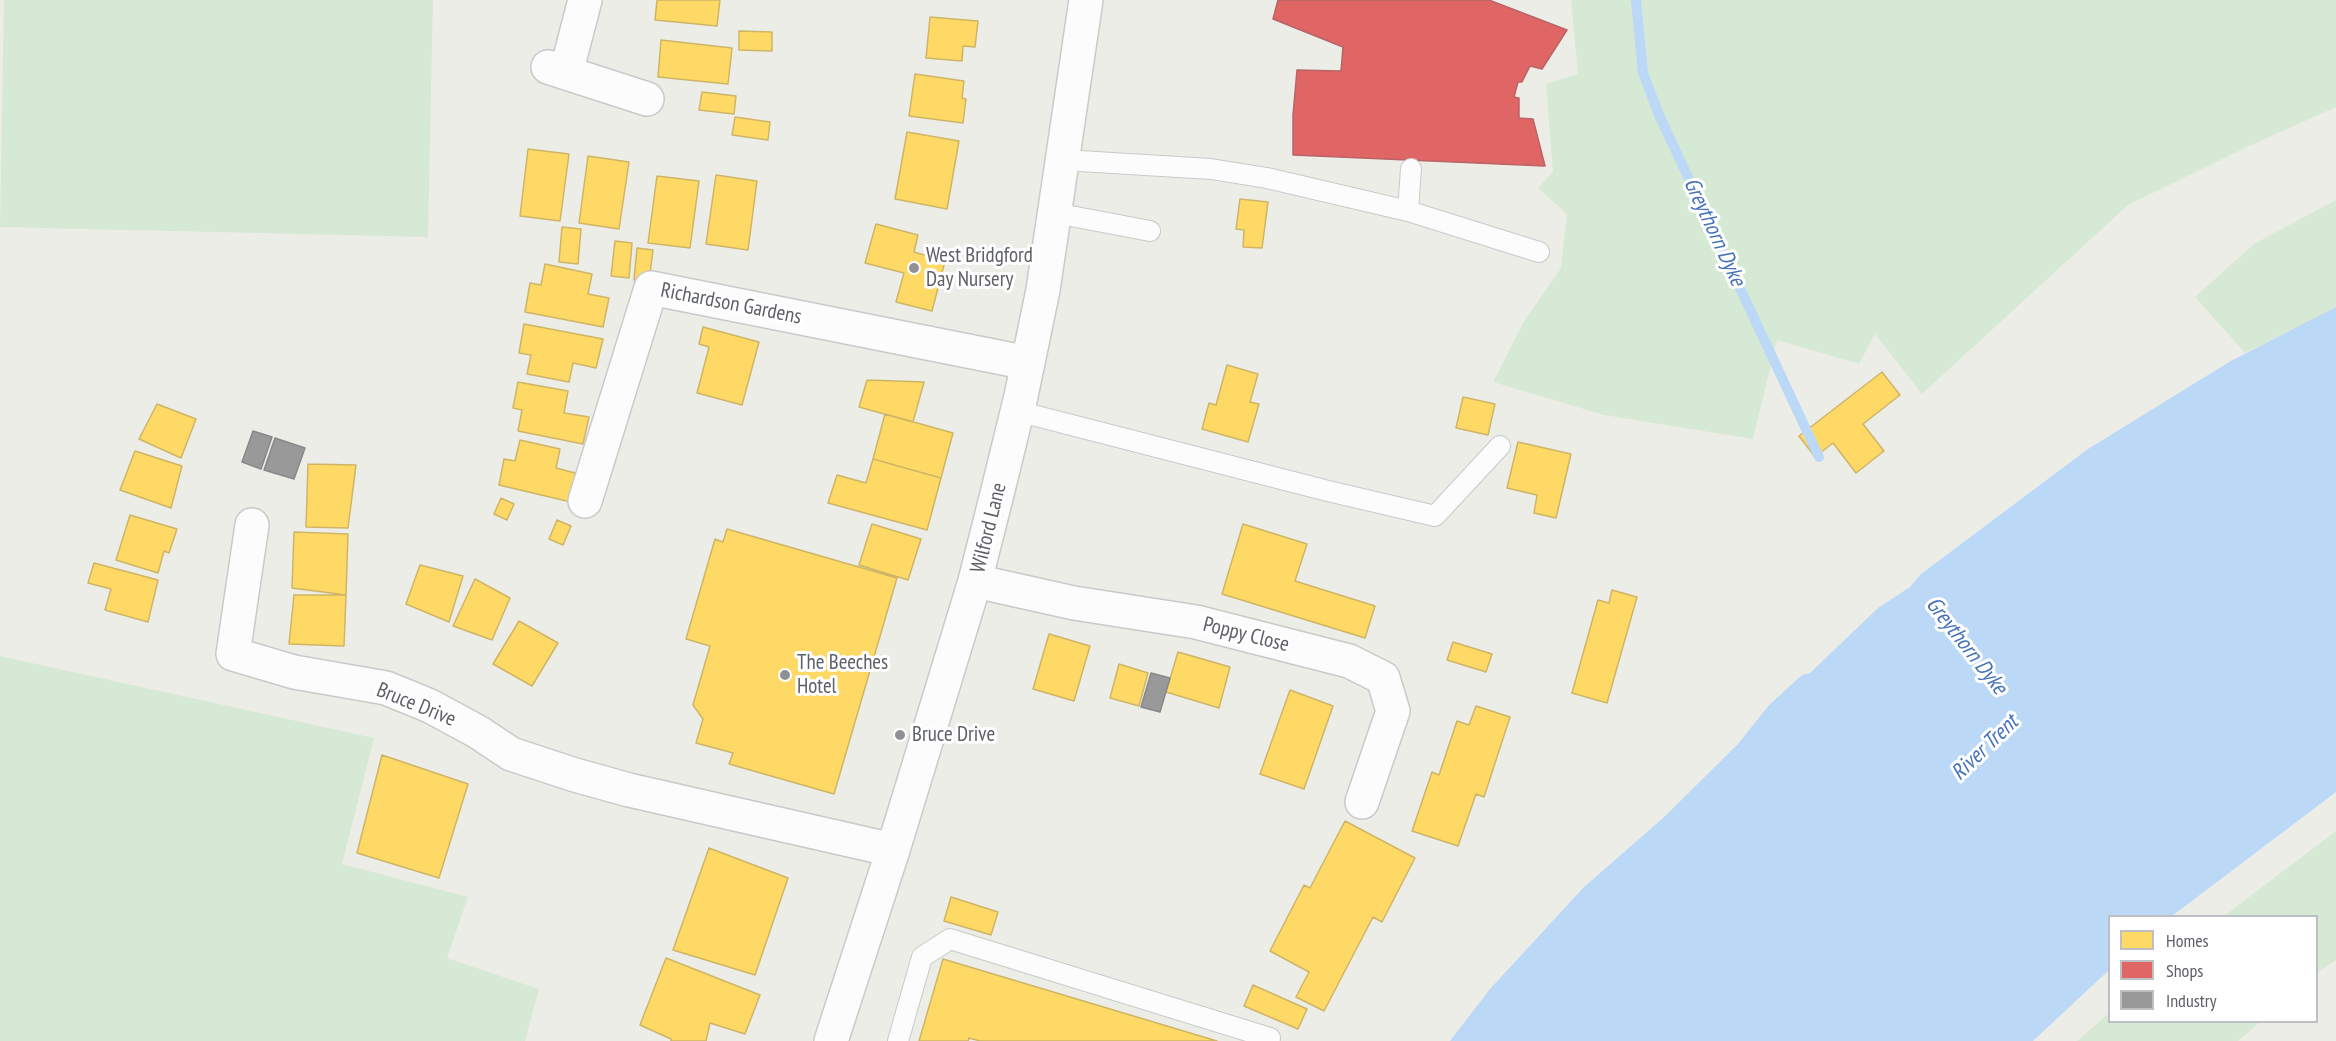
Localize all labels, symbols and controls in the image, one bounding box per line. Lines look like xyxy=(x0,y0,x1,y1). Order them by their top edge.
water label: Greythorn Dyke xyxy=(1677,174,1751,290)
place label: West Bridgford Day Nursery xyxy=(926,243,1033,293)
marker: West Bridgford Day Nursery xyxy=(907,261,921,275)
street label: Richardson Gardens xyxy=(658,278,804,330)
street label: Wilford Lane xyxy=(966,480,1012,576)
water label: Greythorn Dyke xyxy=(1920,592,2012,700)
street label: Poppy Close xyxy=(1200,612,1292,658)
place label: The Beeches Hotel xyxy=(797,650,888,700)
marker: The Beeches Hotel xyxy=(778,668,792,682)
street label: Bruce Drive xyxy=(373,678,459,732)
water label: River Trent xyxy=(1946,710,2024,786)
place label: Bruce Drive xyxy=(912,722,995,748)
marker: Bruce Drive xyxy=(893,728,907,742)
legend xyxy=(2108,915,2318,1023)
text: Homes xyxy=(2166,929,2209,952)
text: Shops xyxy=(2166,959,2203,982)
text: Industry xyxy=(2166,989,2216,1012)

